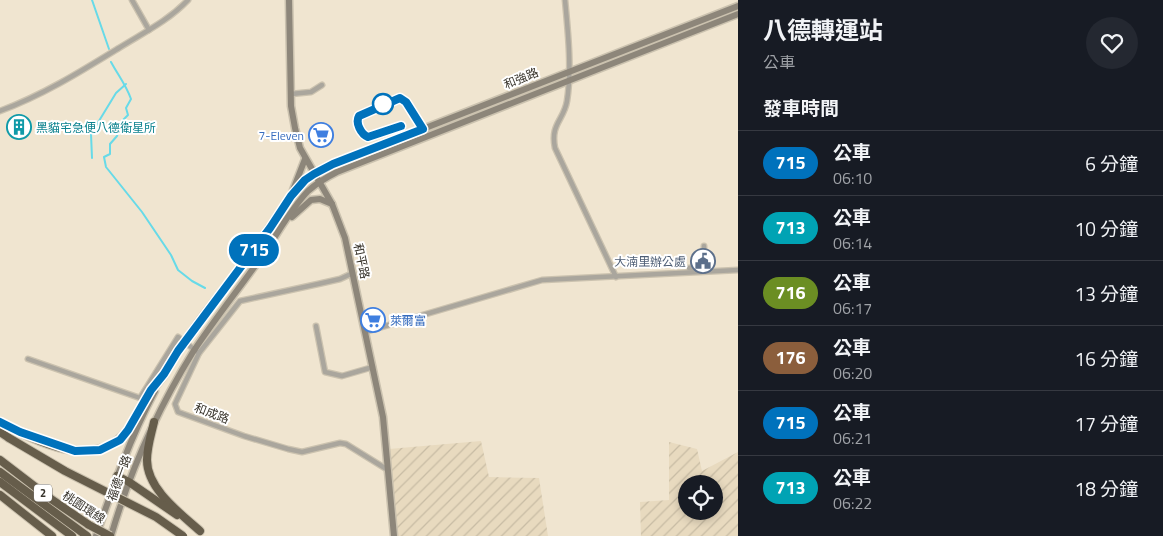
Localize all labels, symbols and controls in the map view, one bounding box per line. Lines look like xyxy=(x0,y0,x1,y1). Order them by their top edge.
text: 八德轉運站 xyxy=(763,12,883,48)
button: heart xyxy=(1086,17,1138,69)
text: 公車 xyxy=(763,50,795,74)
street label: 和強路 xyxy=(501,62,541,94)
unlabelled marker xyxy=(372,93,394,115)
text: 發車時間 xyxy=(763,93,839,122)
building icon: 黑貓宅急便八德衛星所 xyxy=(6,114,32,140)
place label: 黑貓宅急便八德衛星所 xyxy=(36,118,156,137)
supermarket icon: 7-Eleven xyxy=(308,122,334,148)
place label: 7-Eleven xyxy=(258,126,304,145)
text: 公車 xyxy=(833,137,871,166)
text: 715 xyxy=(775,149,806,176)
text: 6 分鐘 xyxy=(1085,149,1138,178)
text: 06:10 xyxy=(833,166,872,190)
text: 公車 xyxy=(833,202,871,231)
text: 713 xyxy=(775,214,806,241)
text: 10 分鐘 xyxy=(1075,214,1138,243)
text: 06:14 xyxy=(833,231,872,255)
line badge: 715 xyxy=(225,234,283,266)
text: 715 xyxy=(239,236,269,263)
street label: 和平路 xyxy=(349,241,375,281)
public building icon: 大湳里辦公處 xyxy=(690,248,716,274)
place label: 大湳里辦公處 xyxy=(614,252,686,271)
text: 公車 xyxy=(833,267,871,296)
text: 716 xyxy=(775,279,806,306)
text: 13 分鐘 xyxy=(1075,279,1138,308)
text: 06:17 xyxy=(833,296,872,320)
supermarket icon: 萊爾富 xyxy=(360,307,386,333)
place label: 萊爾富 xyxy=(390,311,426,330)
text: 公車 xyxy=(833,332,871,361)
text: 176 xyxy=(775,344,806,371)
text: 16 分鐘 xyxy=(1075,344,1138,373)
text: 06:20 xyxy=(833,361,872,385)
text: 公車 xyxy=(833,397,871,426)
street label: 和成路 xyxy=(192,398,232,428)
text: 715 xyxy=(775,409,806,436)
text: 17 分鐘 xyxy=(1075,409,1138,438)
text: 06:21 xyxy=(833,426,872,450)
street label: 福德一路 xyxy=(102,452,136,504)
text: 公車 xyxy=(833,462,871,491)
text: 713 xyxy=(775,474,806,501)
text: 18 分鐘 xyxy=(1075,474,1138,503)
map controls xyxy=(678,475,723,520)
button: locate xyxy=(678,475,723,520)
road number: 2 xyxy=(34,484,52,502)
street label: 桃園環線 xyxy=(59,486,109,528)
text: 06:22 xyxy=(833,491,872,515)

